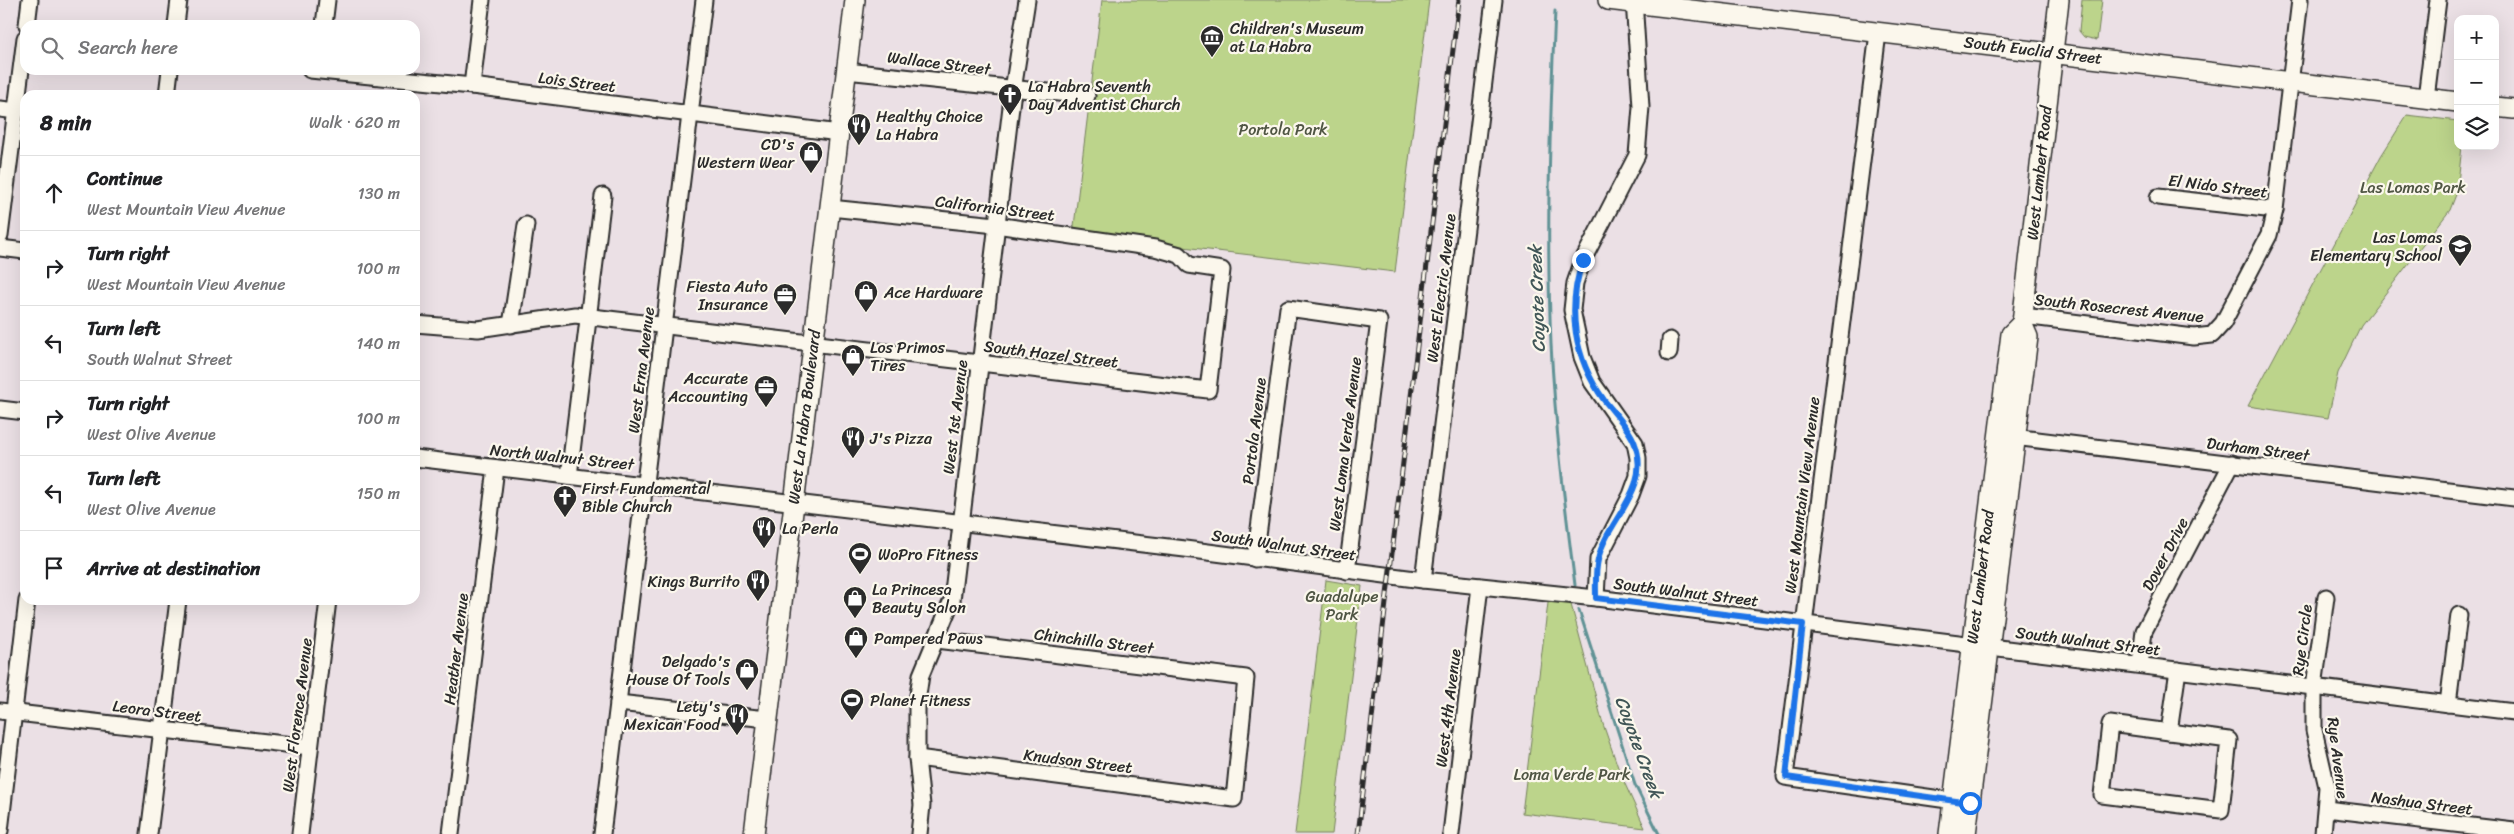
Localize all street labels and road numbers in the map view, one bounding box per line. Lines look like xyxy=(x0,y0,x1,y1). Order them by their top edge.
street label: South Euclid Street xyxy=(1962,27,2104,73)
street label: Wallace Street xyxy=(886,42,993,84)
street label: Lois Street xyxy=(537,63,617,101)
street label: West Lambert Road xyxy=(2018,103,2061,242)
street label: El Nido Street xyxy=(2167,166,2269,206)
street label: California Street xyxy=(934,186,1056,230)
street label: West Electric Avenue xyxy=(1417,212,1465,364)
street label: South Rosecrest Avenue xyxy=(2033,285,2205,331)
street label: West Erna Avenue xyxy=(619,305,663,435)
street label: West La Habra Boulevard xyxy=(779,327,829,506)
street label: South Hazel Street xyxy=(982,331,1120,377)
street label: West Loma Verde Avenue xyxy=(1320,355,1370,533)
street label: West 1st Avenue xyxy=(934,358,976,476)
street label: Portola Avenue xyxy=(1233,376,1275,486)
street label: West Mountain View Avenue xyxy=(1776,395,1828,595)
street label: Durham Street xyxy=(2205,428,2312,470)
street label: North Walnut Street xyxy=(488,435,636,479)
street label: West Lambert Road xyxy=(1957,507,2003,646)
street label: Dover Drive xyxy=(2133,512,2197,596)
street label: South Walnut Street xyxy=(1210,520,1358,570)
street label: South Walnut Street xyxy=(1612,569,1760,615)
street label: Heather Avenue xyxy=(435,591,477,707)
street label: Rye Circle xyxy=(2283,602,2321,677)
street label: South Walnut Street xyxy=(2014,618,2162,664)
street label: Chinchilla Street xyxy=(1033,619,1156,663)
street label: West Florence Avenue xyxy=(273,636,321,794)
street label: West 4th Avenue xyxy=(1426,647,1470,769)
street label: Leora Street xyxy=(111,691,203,731)
street label: Rye Avenue xyxy=(2319,716,2357,800)
street label: Knudson Street xyxy=(1022,740,1134,782)
street label: Nashua Street xyxy=(2370,782,2474,824)

